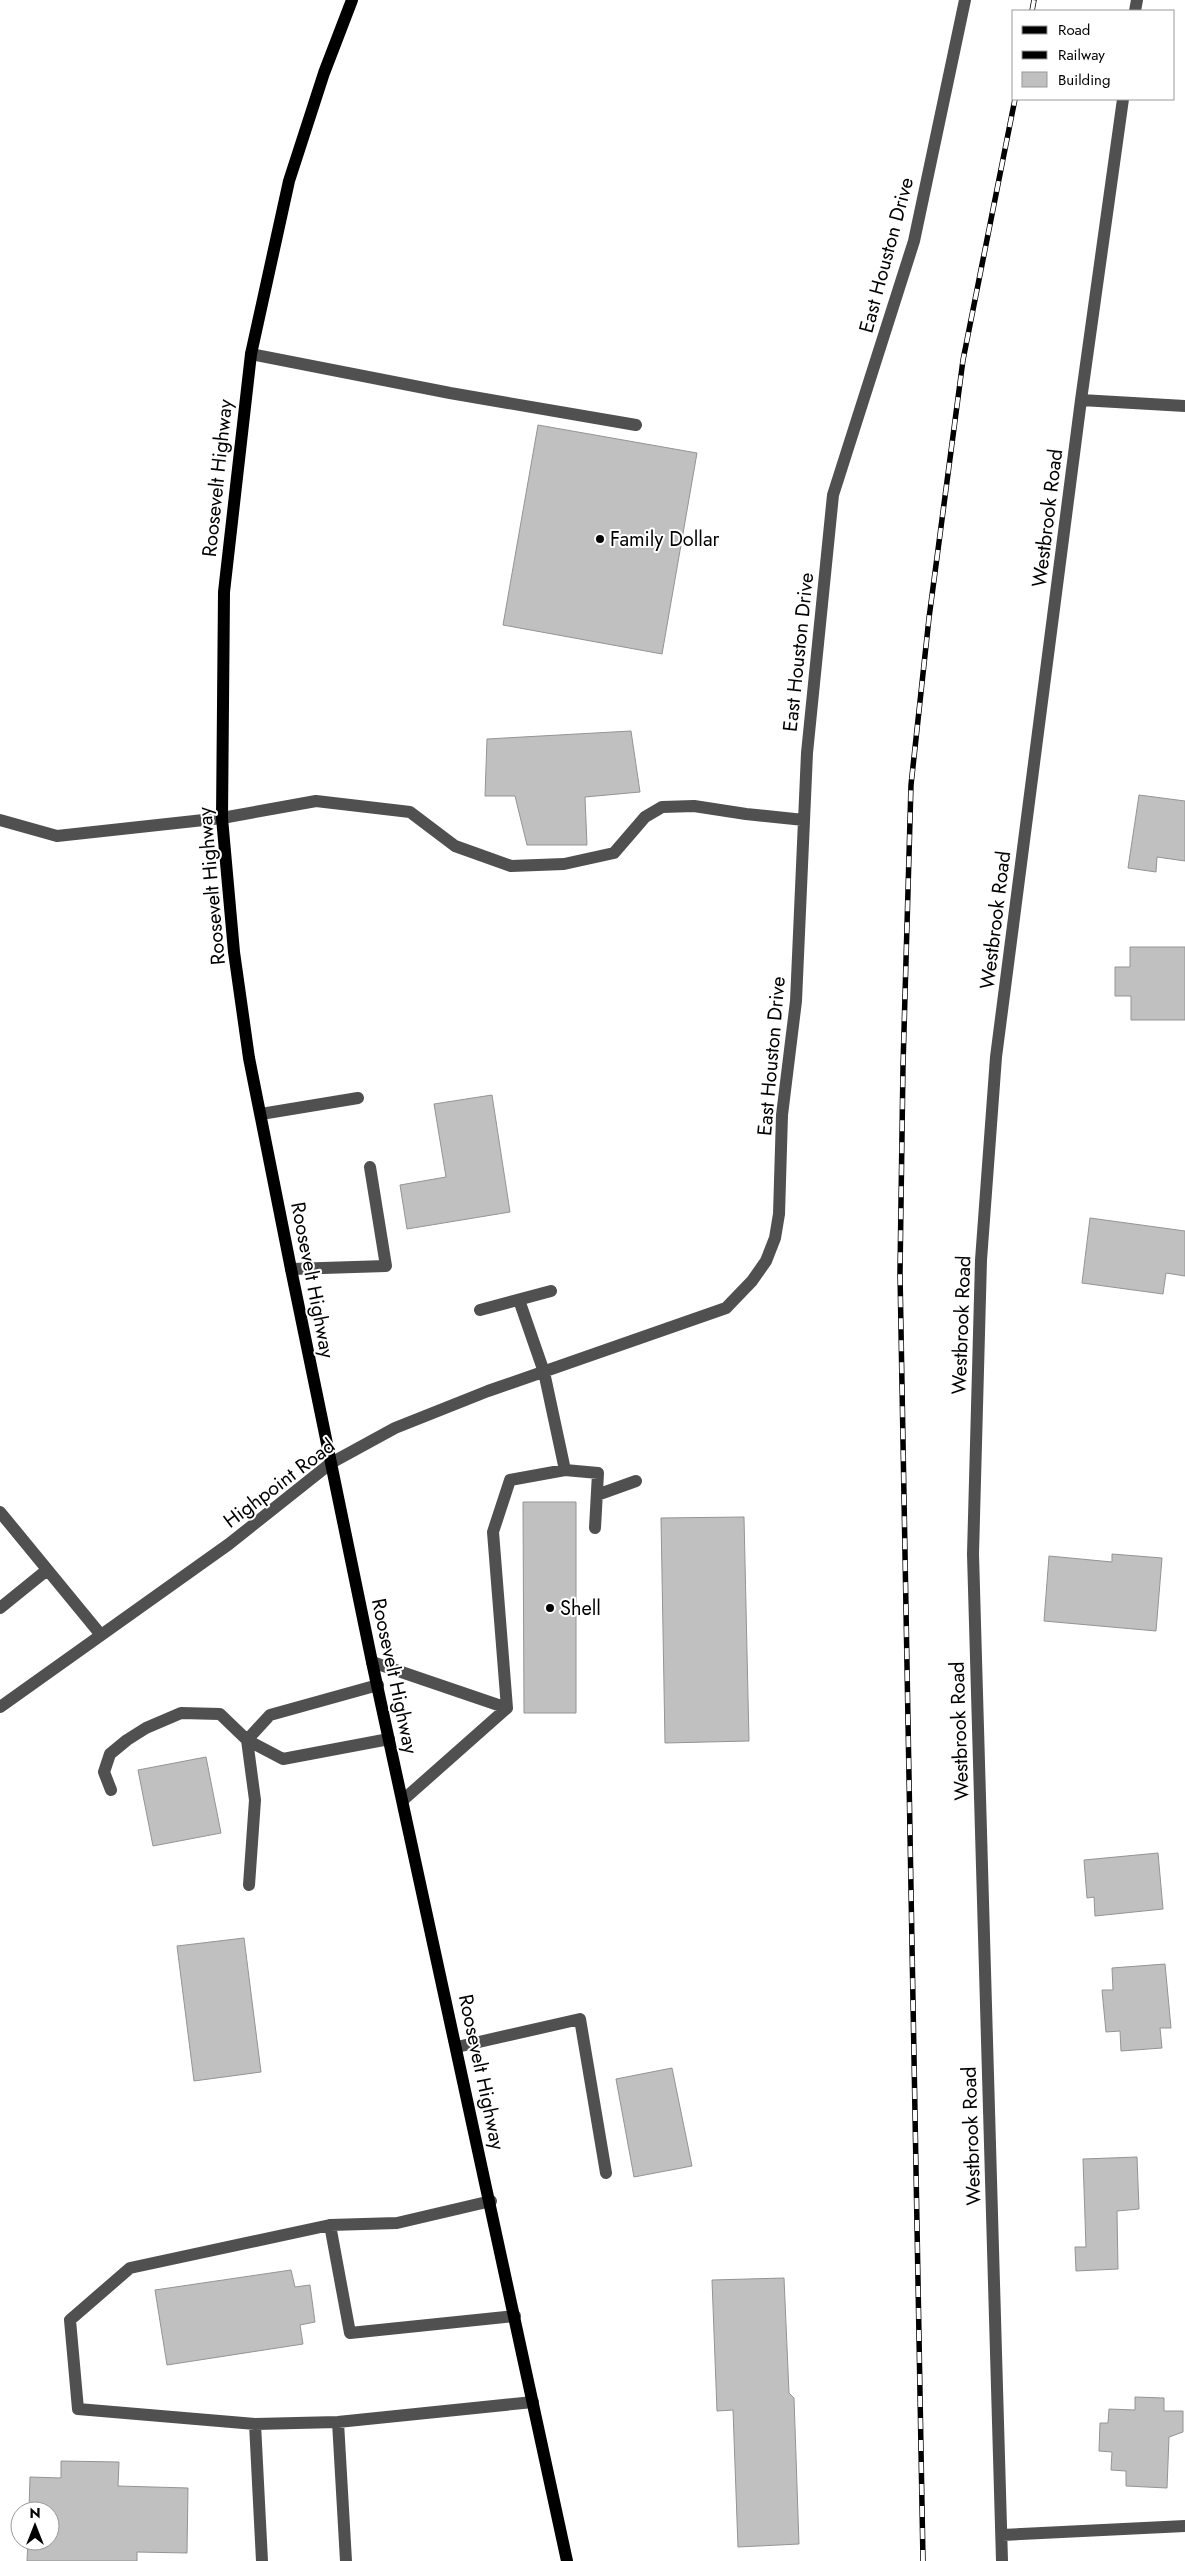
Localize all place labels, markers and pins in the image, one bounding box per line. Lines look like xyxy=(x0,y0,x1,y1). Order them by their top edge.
place label: Family Dollar xyxy=(610,525,720,554)
marker: Family Dollar xyxy=(594,533,606,545)
place label: Shell xyxy=(560,1594,601,1623)
marker: Shell xyxy=(544,1602,556,1614)

